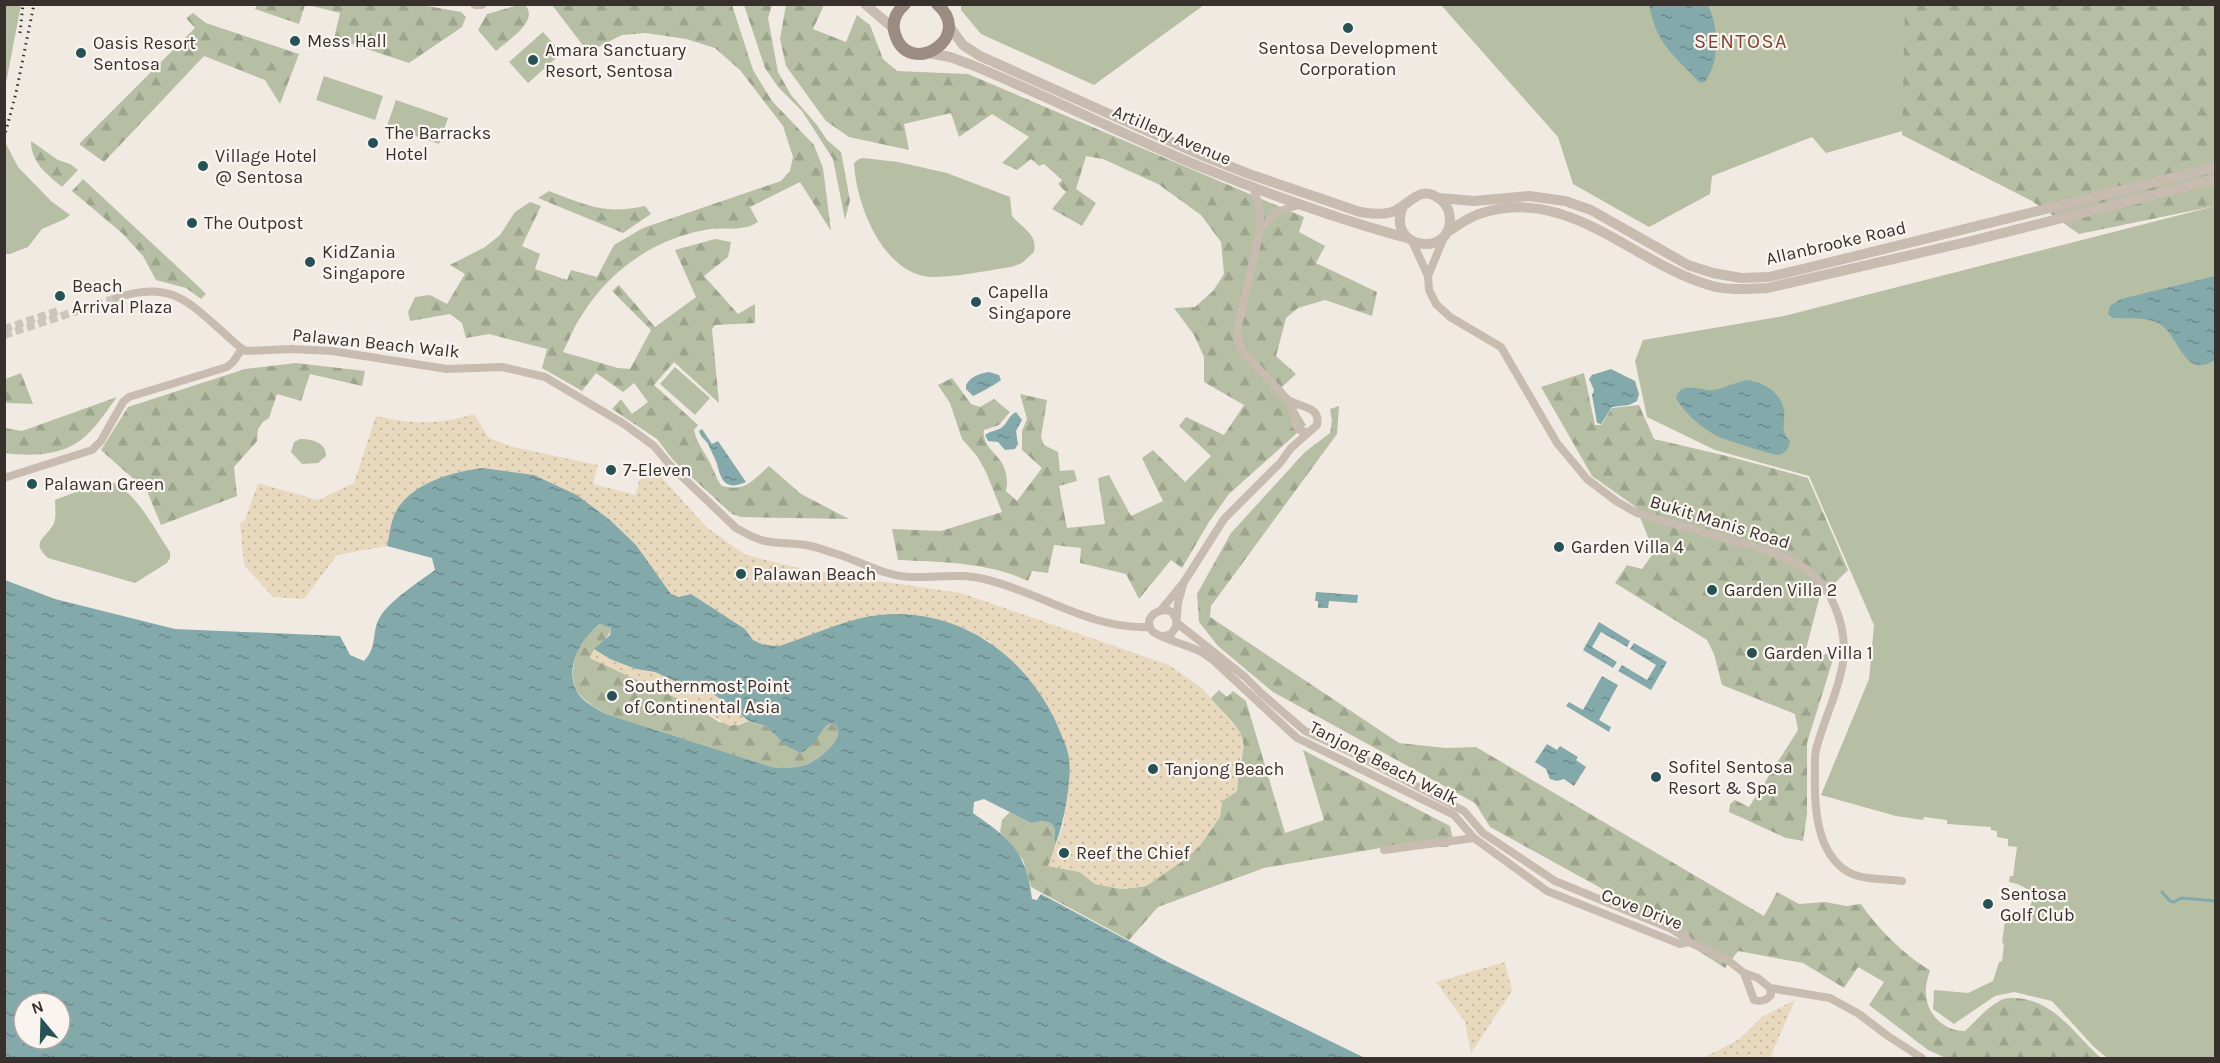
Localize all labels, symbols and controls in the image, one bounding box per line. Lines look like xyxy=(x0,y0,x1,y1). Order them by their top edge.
marker: Sentosa Development Corporation xyxy=(1341,21,1355,35)
place label: Mess Hall xyxy=(307,30,387,52)
district label: SENTOSA xyxy=(1694,30,1788,53)
place label: Oasis Resort Sentosa xyxy=(93,32,196,75)
marker: Mess Hall xyxy=(288,34,302,48)
place label: Sentosa Development Corporation xyxy=(1258,37,1438,80)
place label: Amara Sanctuary Resort, Sentosa xyxy=(545,39,687,82)
marker: Oasis Resort Sentosa xyxy=(74,46,88,60)
marker: Amara Sanctuary Resort, Sentosa xyxy=(526,53,540,67)
street label: Artillery Avenue xyxy=(1109,100,1235,170)
place label: The Barracks Hotel xyxy=(385,122,491,165)
marker: The Barracks Hotel xyxy=(366,136,380,150)
place label: Village Hotel @ Sentosa xyxy=(215,145,317,188)
marker: Village Hotel @ Sentosa xyxy=(196,159,210,173)
place label: The Outpost xyxy=(204,212,303,234)
marker: The Outpost xyxy=(185,216,199,230)
street label: Allanbrooke Road xyxy=(1764,216,1908,270)
place label: KidZania Singapore xyxy=(322,241,405,284)
marker: KidZania Singapore xyxy=(303,255,317,269)
place label: Beach Arrival Plaza xyxy=(72,275,172,318)
place label: Capella Singapore xyxy=(988,281,1071,324)
marker: Beach Arrival Plaza xyxy=(53,289,67,303)
marker: Capella Singapore xyxy=(969,295,983,309)
street label: Palawan Beach Walk xyxy=(291,323,461,363)
place label: 7-Eleven xyxy=(623,459,691,481)
marker: 7-Eleven xyxy=(604,463,618,477)
place label: Palawan Green xyxy=(44,473,164,495)
marker: Palawan Green xyxy=(25,477,39,491)
street label: Bukit Manis Road xyxy=(1647,490,1793,554)
place label: Garden Villa 4 xyxy=(1571,536,1684,558)
marker: Garden Villa 4 xyxy=(1552,540,1566,554)
place label: Palawan Beach xyxy=(753,563,876,585)
marker: Palawan Beach xyxy=(734,567,748,581)
place label: Garden Villa 2 xyxy=(1724,579,1837,601)
marker: Garden Villa 2 xyxy=(1705,583,1719,597)
place label: Garden Villa 1 xyxy=(1764,642,1873,664)
marker: Garden Villa 1 xyxy=(1745,646,1759,660)
place label: Southernmost Point of Continental Asia xyxy=(624,675,790,718)
marker: Southernmost Point of Continental Asia xyxy=(605,689,619,703)
street label: Tanjong Beach Walk xyxy=(1306,716,1462,810)
place label: Sofitel Sentosa Resort & Spa xyxy=(1668,756,1793,799)
place label: Tanjong Beach xyxy=(1165,758,1285,780)
marker: Tanjong Beach xyxy=(1146,762,1160,776)
marker: Sofitel Sentosa Resort & Spa xyxy=(1649,770,1663,784)
place label: Reef the Chief xyxy=(1076,842,1191,864)
marker: Reef the Chief xyxy=(1057,846,1071,860)
street label: Cove Drive xyxy=(1598,883,1686,935)
place label: Sentosa Golf Club xyxy=(2000,883,2075,926)
marker: Sentosa Golf Club xyxy=(1981,897,1995,911)
north arrow xyxy=(12,991,72,1051)
text: N xyxy=(29,996,46,1018)

